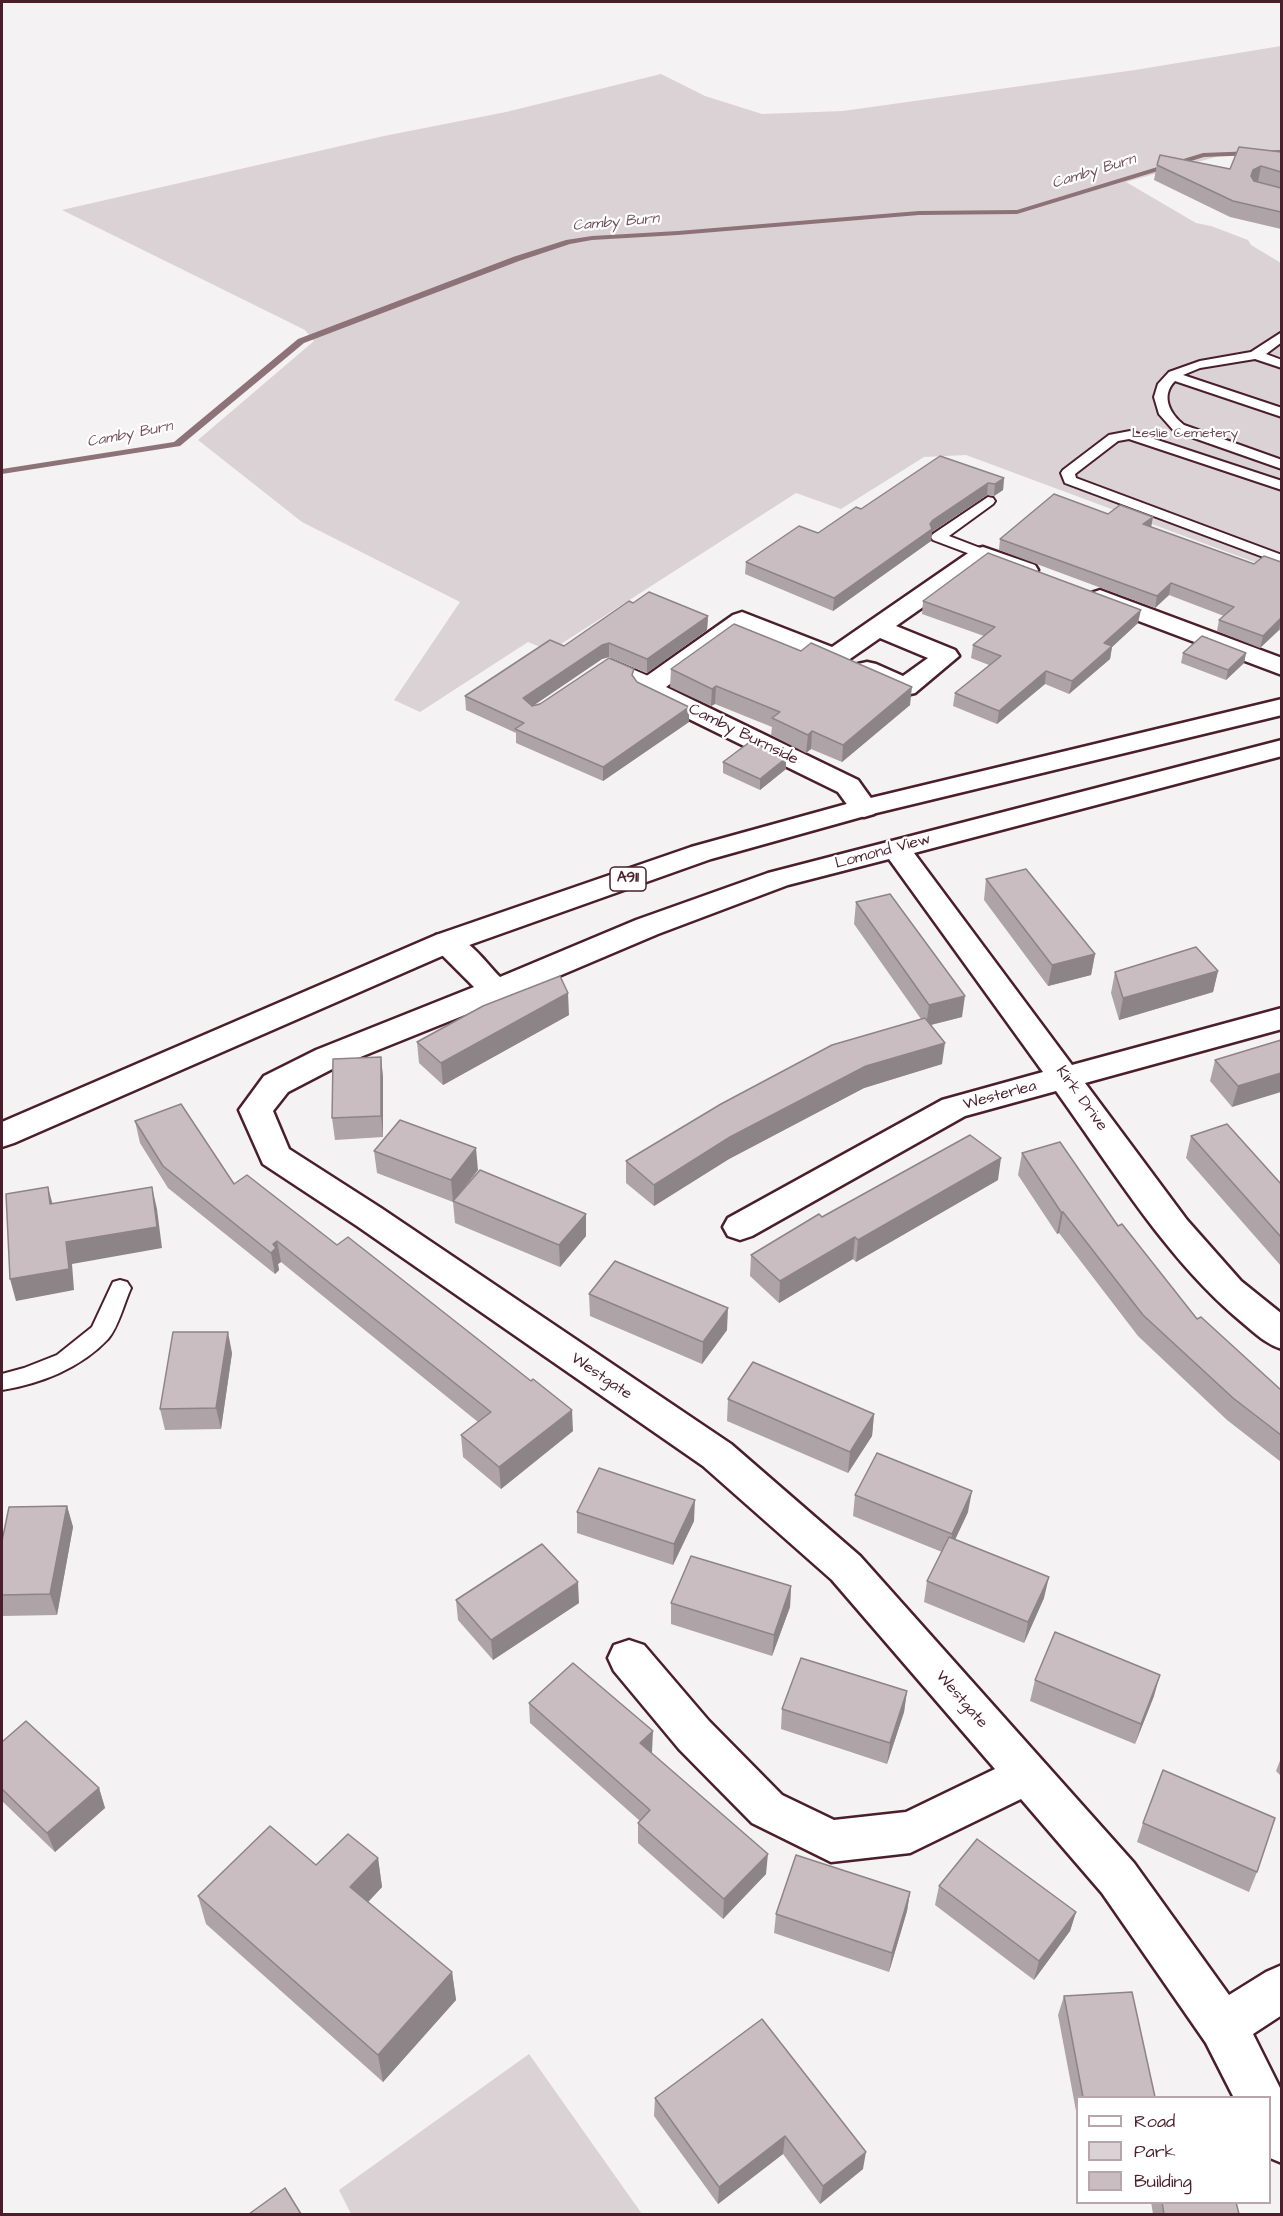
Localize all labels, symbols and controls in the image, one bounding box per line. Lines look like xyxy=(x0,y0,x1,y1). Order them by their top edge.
water label: Camby Burn xyxy=(1050,151,1138,193)
water label: Camby Burn xyxy=(572,210,660,236)
water label: Camby Burn xyxy=(86,418,174,452)
park label: Leslie Cemetery xyxy=(1132,426,1238,442)
street label: Camby Burnside xyxy=(685,700,801,770)
street label: Lomond View xyxy=(833,830,933,874)
road number: A911 xyxy=(610,867,646,891)
street label: Kirk Drive xyxy=(1051,1063,1111,1135)
street label: Westerlea xyxy=(961,1077,1039,1115)
street label: Westgate xyxy=(567,1350,635,1404)
street label: Westgate xyxy=(931,1667,991,1733)
legend xyxy=(1076,2096,1271,2204)
text: Road xyxy=(1134,2109,1175,2134)
text: Park xyxy=(1134,2139,1176,2164)
text: Building xyxy=(1134,2169,1192,2194)

